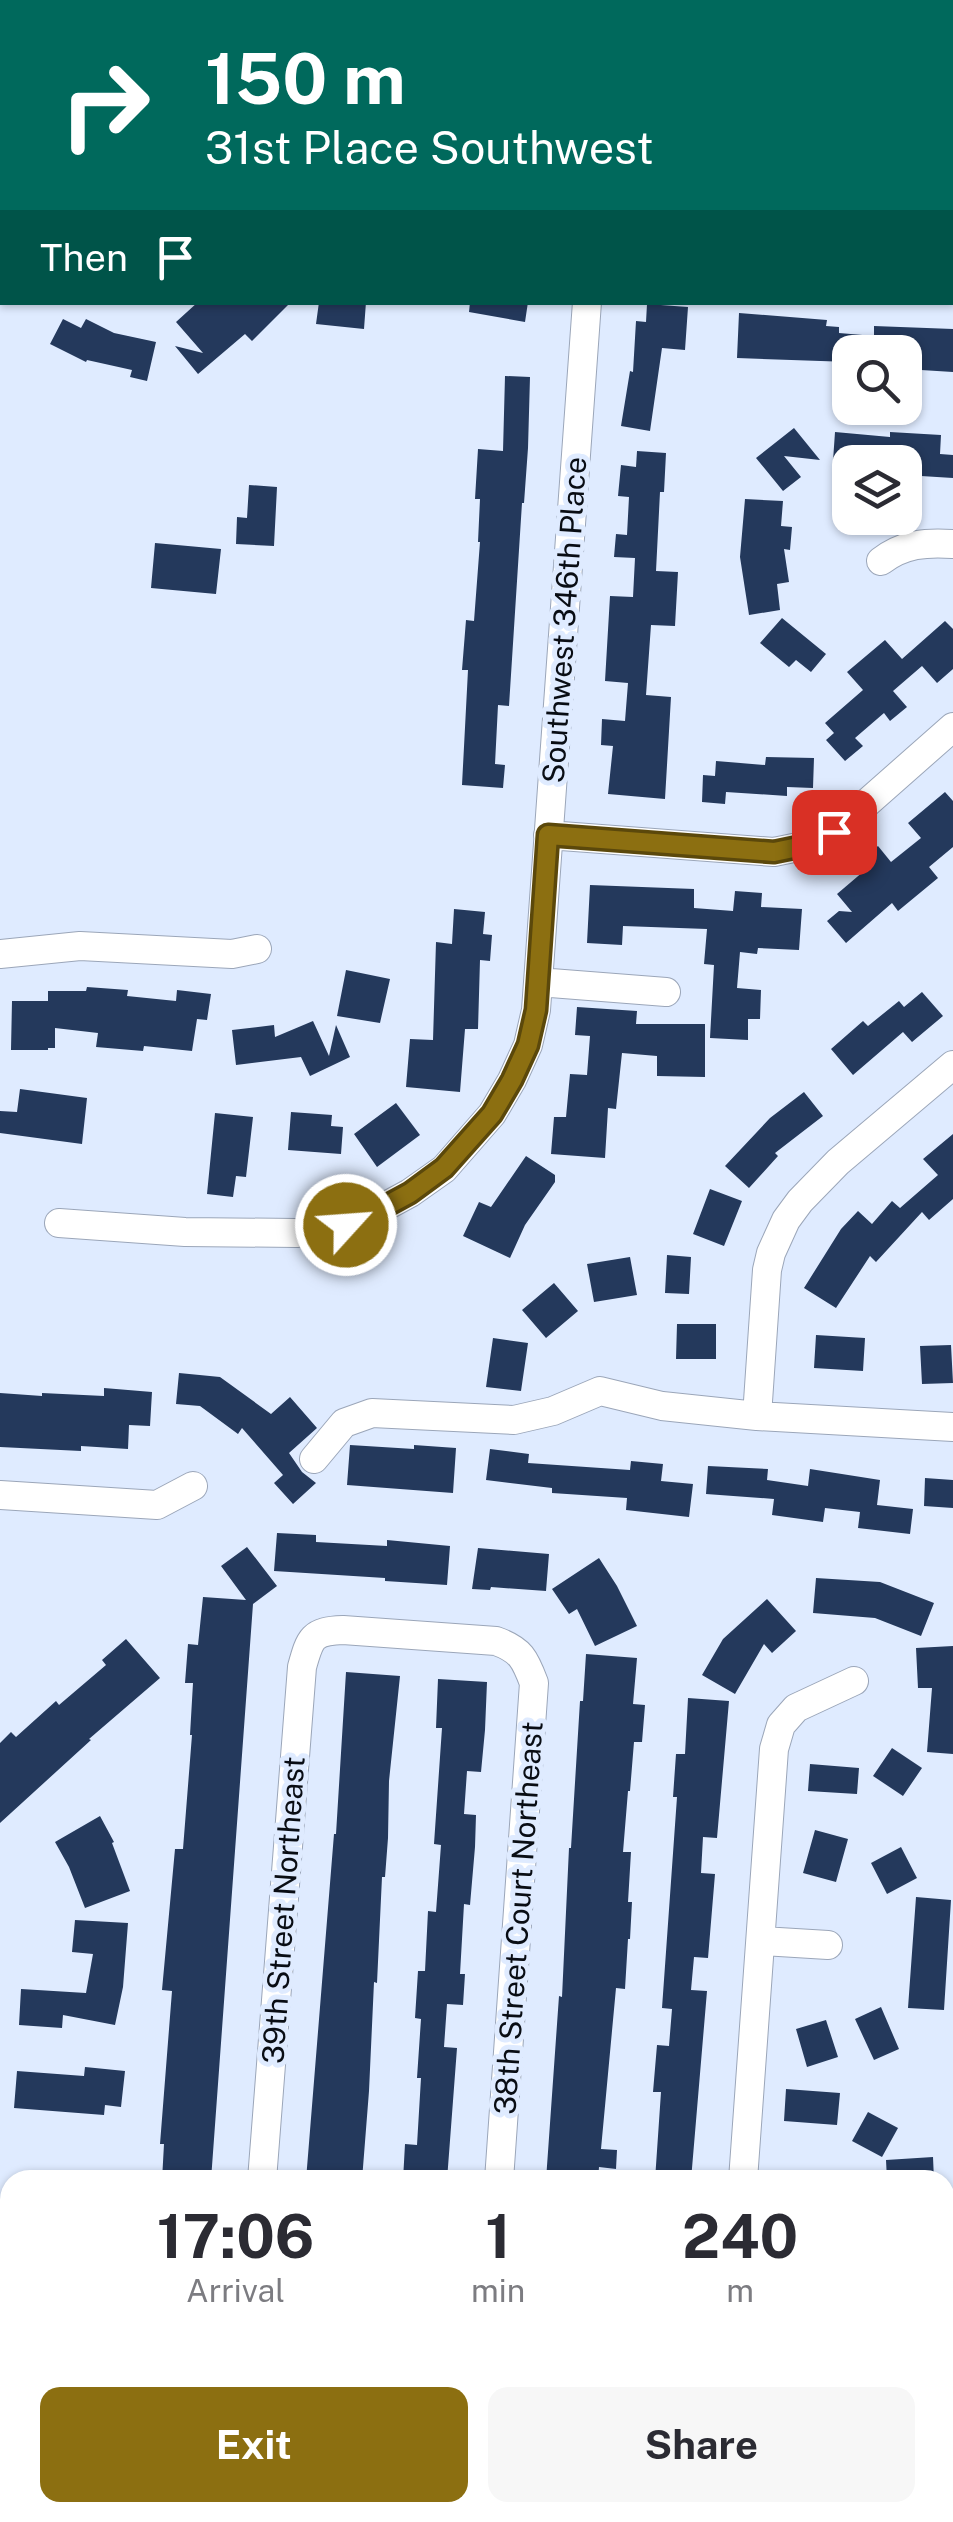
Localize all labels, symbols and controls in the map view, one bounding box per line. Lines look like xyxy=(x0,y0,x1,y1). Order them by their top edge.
text: 150 m xyxy=(205,37,406,120)
icon: right xyxy=(40,40,170,170)
text: 31st Place Southwest xyxy=(205,121,654,174)
icon: arrive xyxy=(148,230,203,285)
text: Then xyxy=(40,235,128,280)
map controls xyxy=(832,335,922,535)
button: search xyxy=(832,335,922,425)
button: layers xyxy=(832,445,922,535)
street label: Southwest 346th Place xyxy=(535,456,593,784)
pin xyxy=(792,790,877,875)
icon: arrive xyxy=(807,805,862,860)
position arrow xyxy=(294,1173,398,1277)
street label: 38th Street Court Northeast xyxy=(486,1720,550,2116)
street label: 39th Street Northeast xyxy=(254,1755,312,2065)
text: 17:06 xyxy=(157,2201,314,2272)
text: 1 xyxy=(485,2201,511,2272)
text: 240 xyxy=(682,2201,798,2272)
text: Arrival xyxy=(186,2272,285,2309)
text: min xyxy=(471,2272,525,2309)
text: m xyxy=(726,2272,754,2309)
button: Exit xyxy=(40,2387,468,2502)
button: Share xyxy=(488,2387,915,2502)

